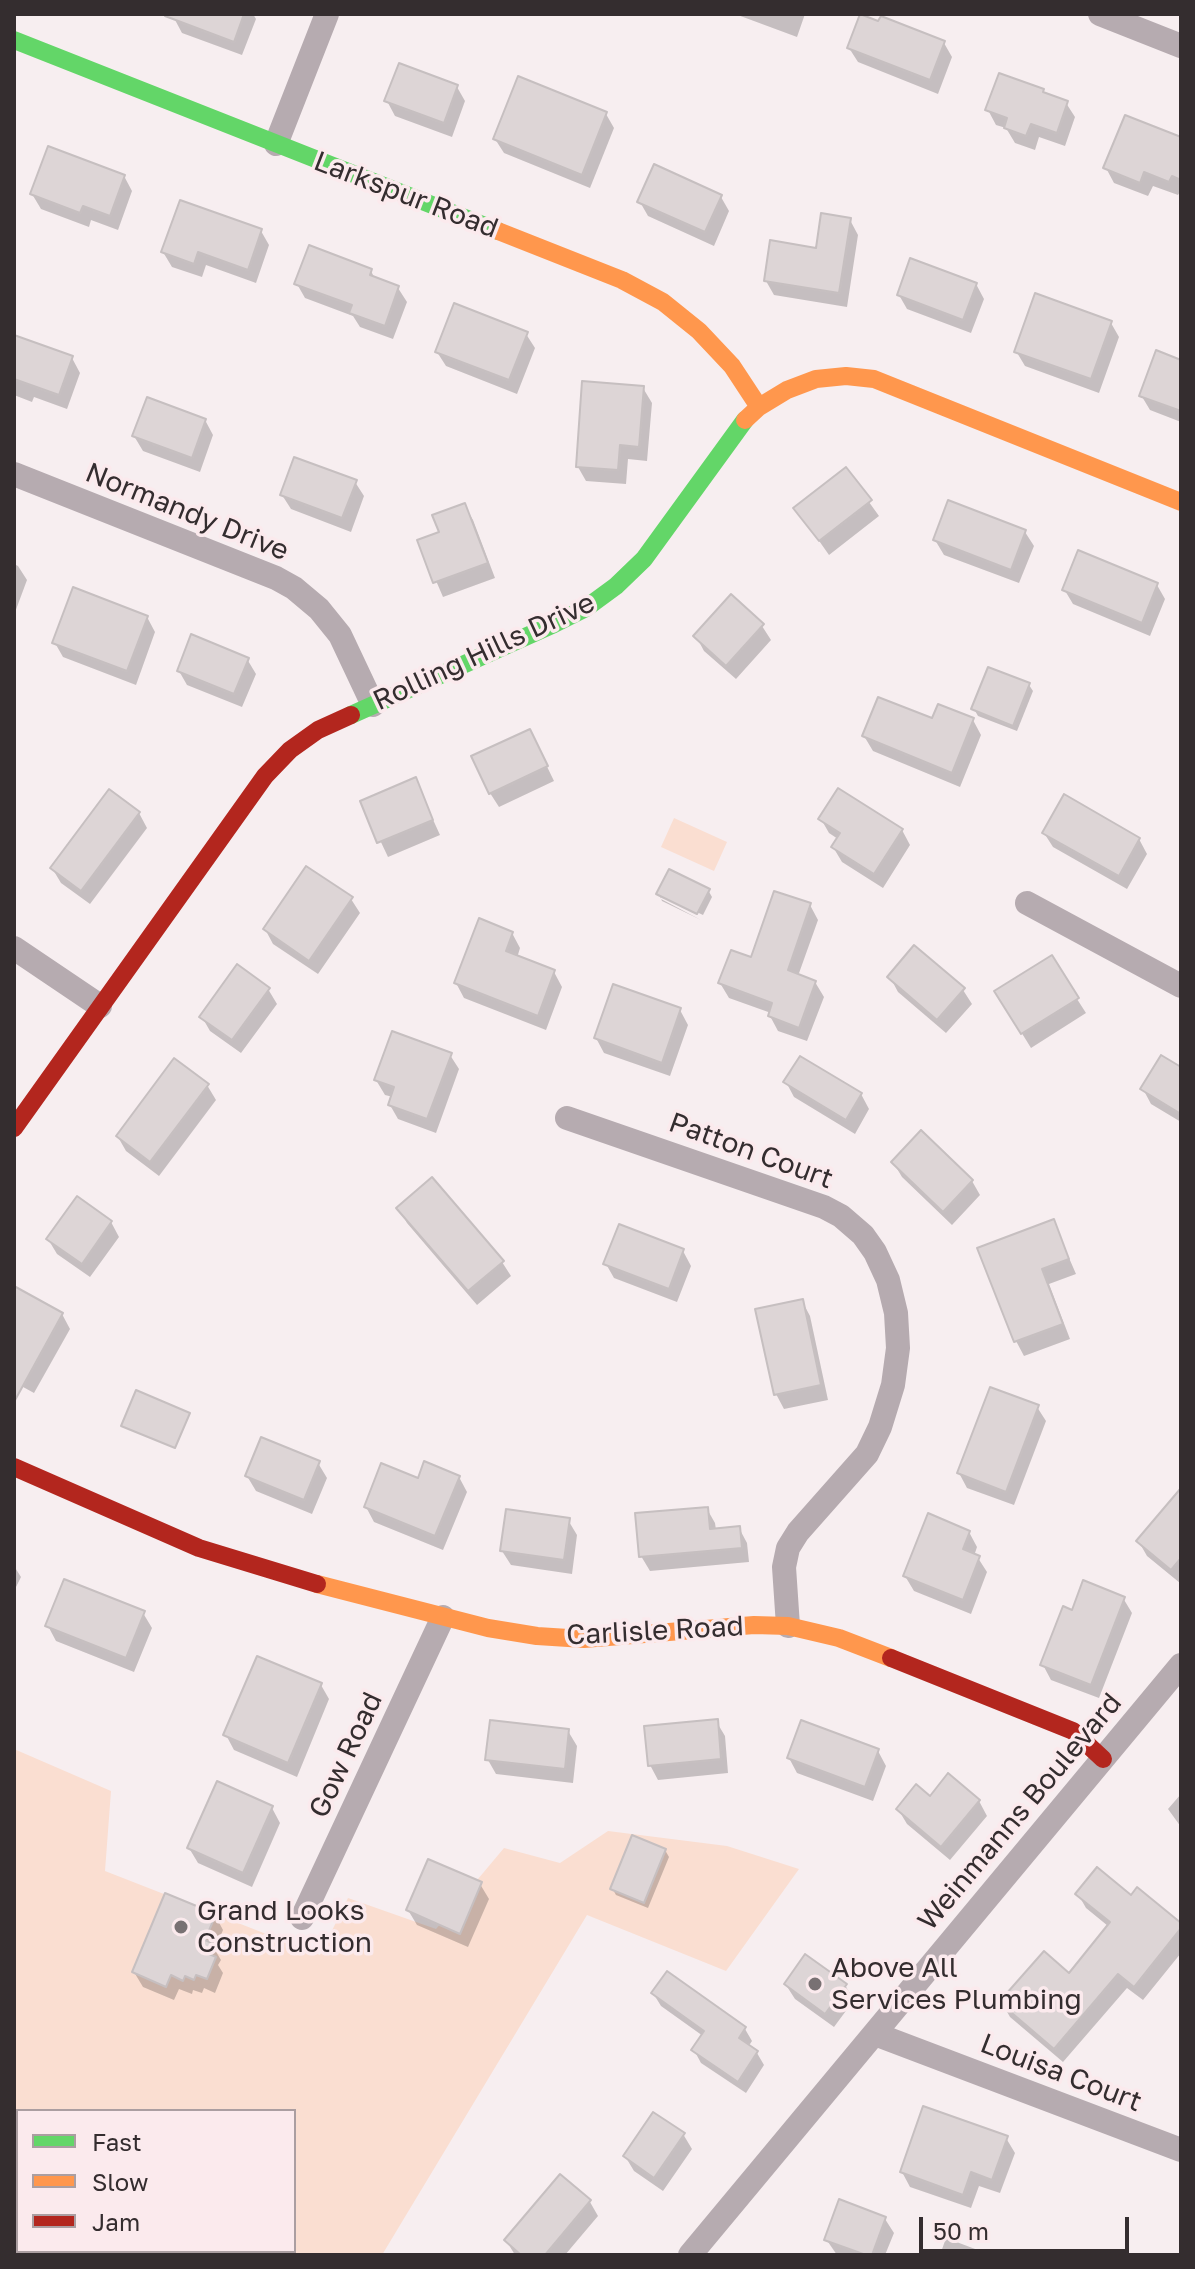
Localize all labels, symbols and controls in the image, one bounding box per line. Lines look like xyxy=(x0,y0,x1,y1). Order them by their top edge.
street label: Larkspur Road xyxy=(309,144,503,246)
street label: Normandy Drive xyxy=(81,456,293,568)
street label: Rolling Hills Drive xyxy=(368,586,600,718)
street label: Patton Court xyxy=(664,1106,838,1196)
street label: Carlisle Road xyxy=(565,1610,745,1652)
street label: Gow Road xyxy=(302,1687,390,1823)
street label: Weinmanns Boulevard xyxy=(911,1687,1129,1937)
place label: Grand Looks Construction xyxy=(197,1894,372,1960)
marker: Grand Looks Construction xyxy=(172,1918,190,1936)
place label: Above All Services Plumbing xyxy=(831,1951,1082,2017)
marker: Above All Services Plumbing xyxy=(806,1975,824,1993)
street label: Louisa Court xyxy=(976,2027,1146,2119)
legend xyxy=(16,2109,296,2253)
text: Fast xyxy=(92,2127,142,2156)
text: Slow xyxy=(92,2167,148,2196)
scale bar xyxy=(923,2201,1133,2251)
text: Jam xyxy=(92,2207,140,2236)
text: 50 m xyxy=(933,2216,989,2245)

